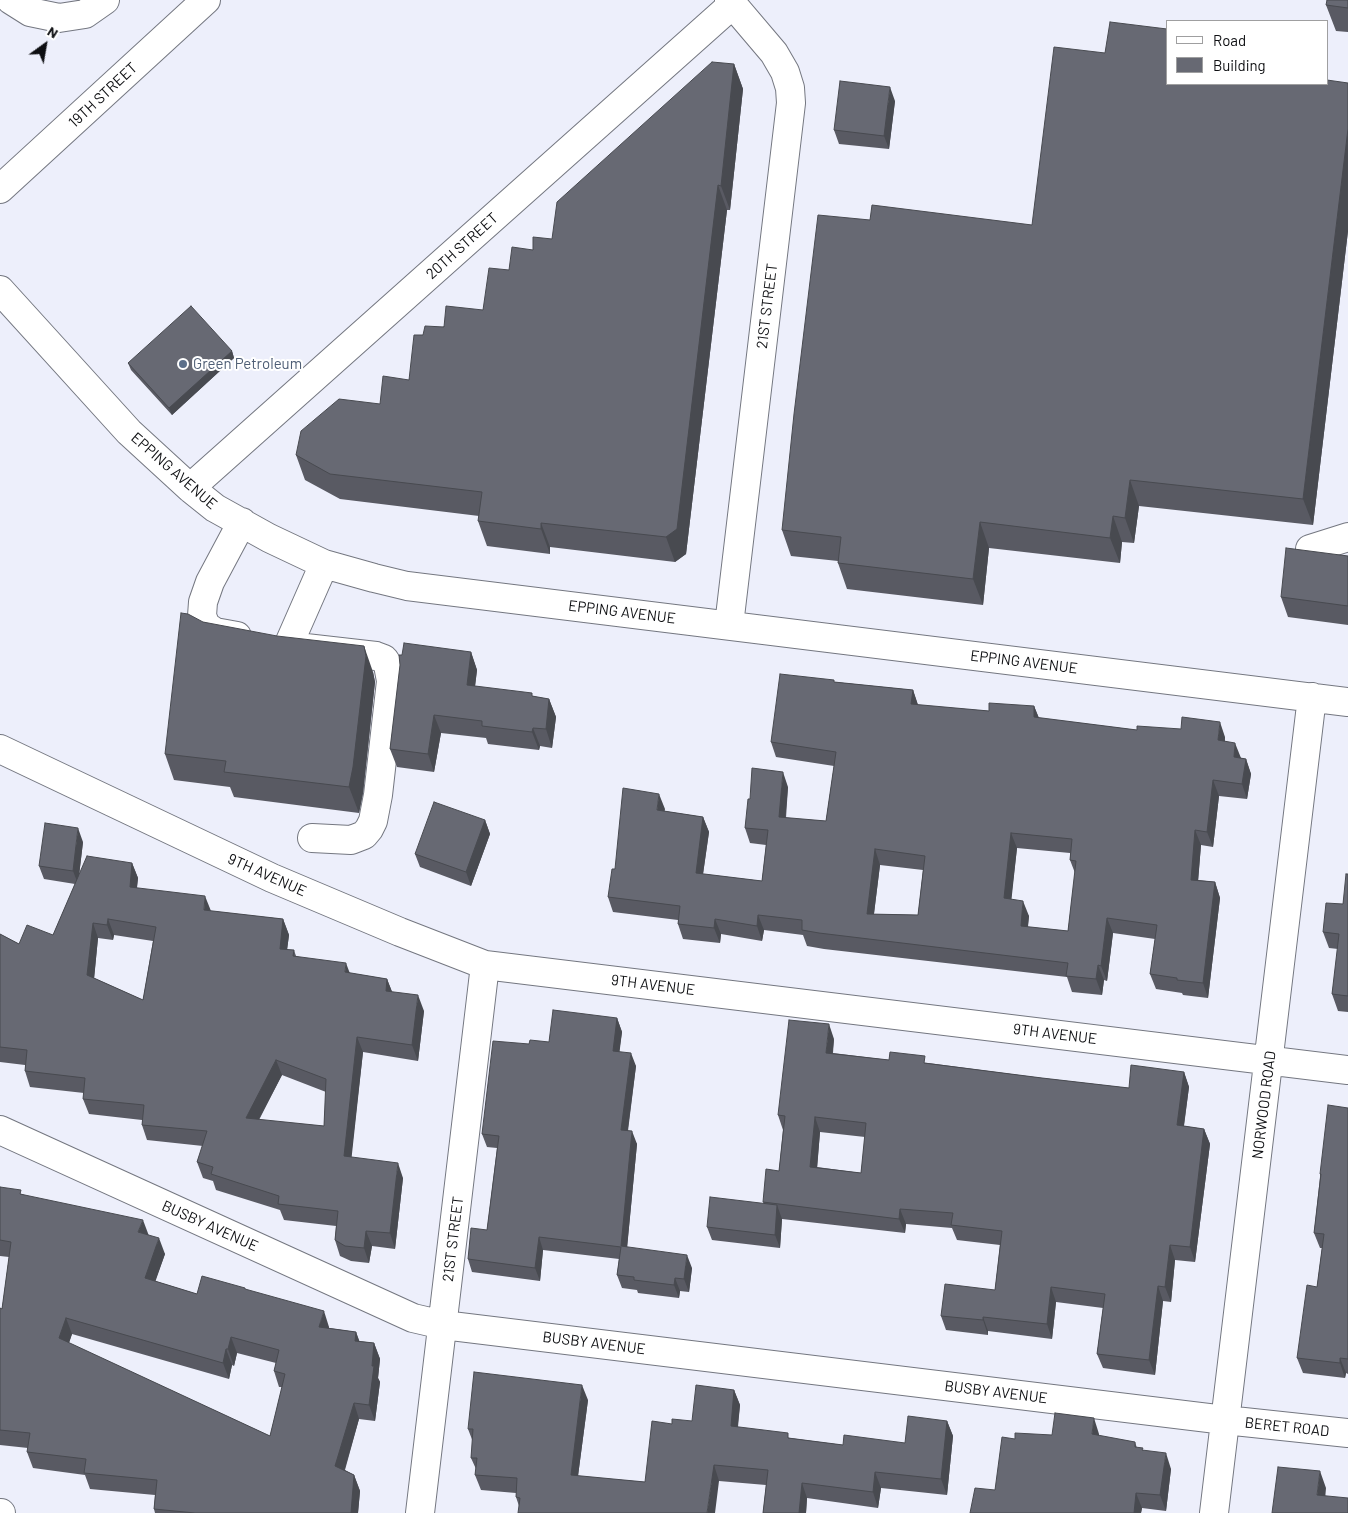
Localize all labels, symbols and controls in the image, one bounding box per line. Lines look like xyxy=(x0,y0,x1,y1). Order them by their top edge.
north arrow xyxy=(20,20,70,70)
legend xyxy=(1166,20,1328,85)
text: N xyxy=(45,22,62,42)
text: Road xyxy=(1213,31,1246,49)
text: Building xyxy=(1213,56,1266,74)
street label: 19TH STREET xyxy=(65,59,141,131)
street label: 20TH STREET xyxy=(422,209,502,283)
street label: 21ST STREET xyxy=(753,262,781,350)
place label: Green Petroleum xyxy=(193,355,302,373)
marker: Green Petroleum xyxy=(177,358,189,370)
street label: EPPING AVENUE xyxy=(127,429,221,513)
street label: EPPING AVENUE xyxy=(567,596,677,628)
street label: EPPING AVENUE xyxy=(969,646,1079,678)
street label: 9TH AVENUE xyxy=(225,850,309,900)
street label: 9TH AVENUE xyxy=(610,971,696,999)
street label: 9TH AVENUE xyxy=(1012,1020,1098,1048)
street label: NORWOOD ROAD xyxy=(1248,1050,1280,1160)
street label: 21ST STREET xyxy=(439,1195,467,1283)
street label: BUSBY AVENUE xyxy=(159,1197,261,1255)
street label: BUSBY AVENUE xyxy=(542,1328,646,1358)
street label: BUSBY AVENUE xyxy=(944,1377,1048,1407)
street label: BERET ROAD xyxy=(1244,1414,1330,1440)

